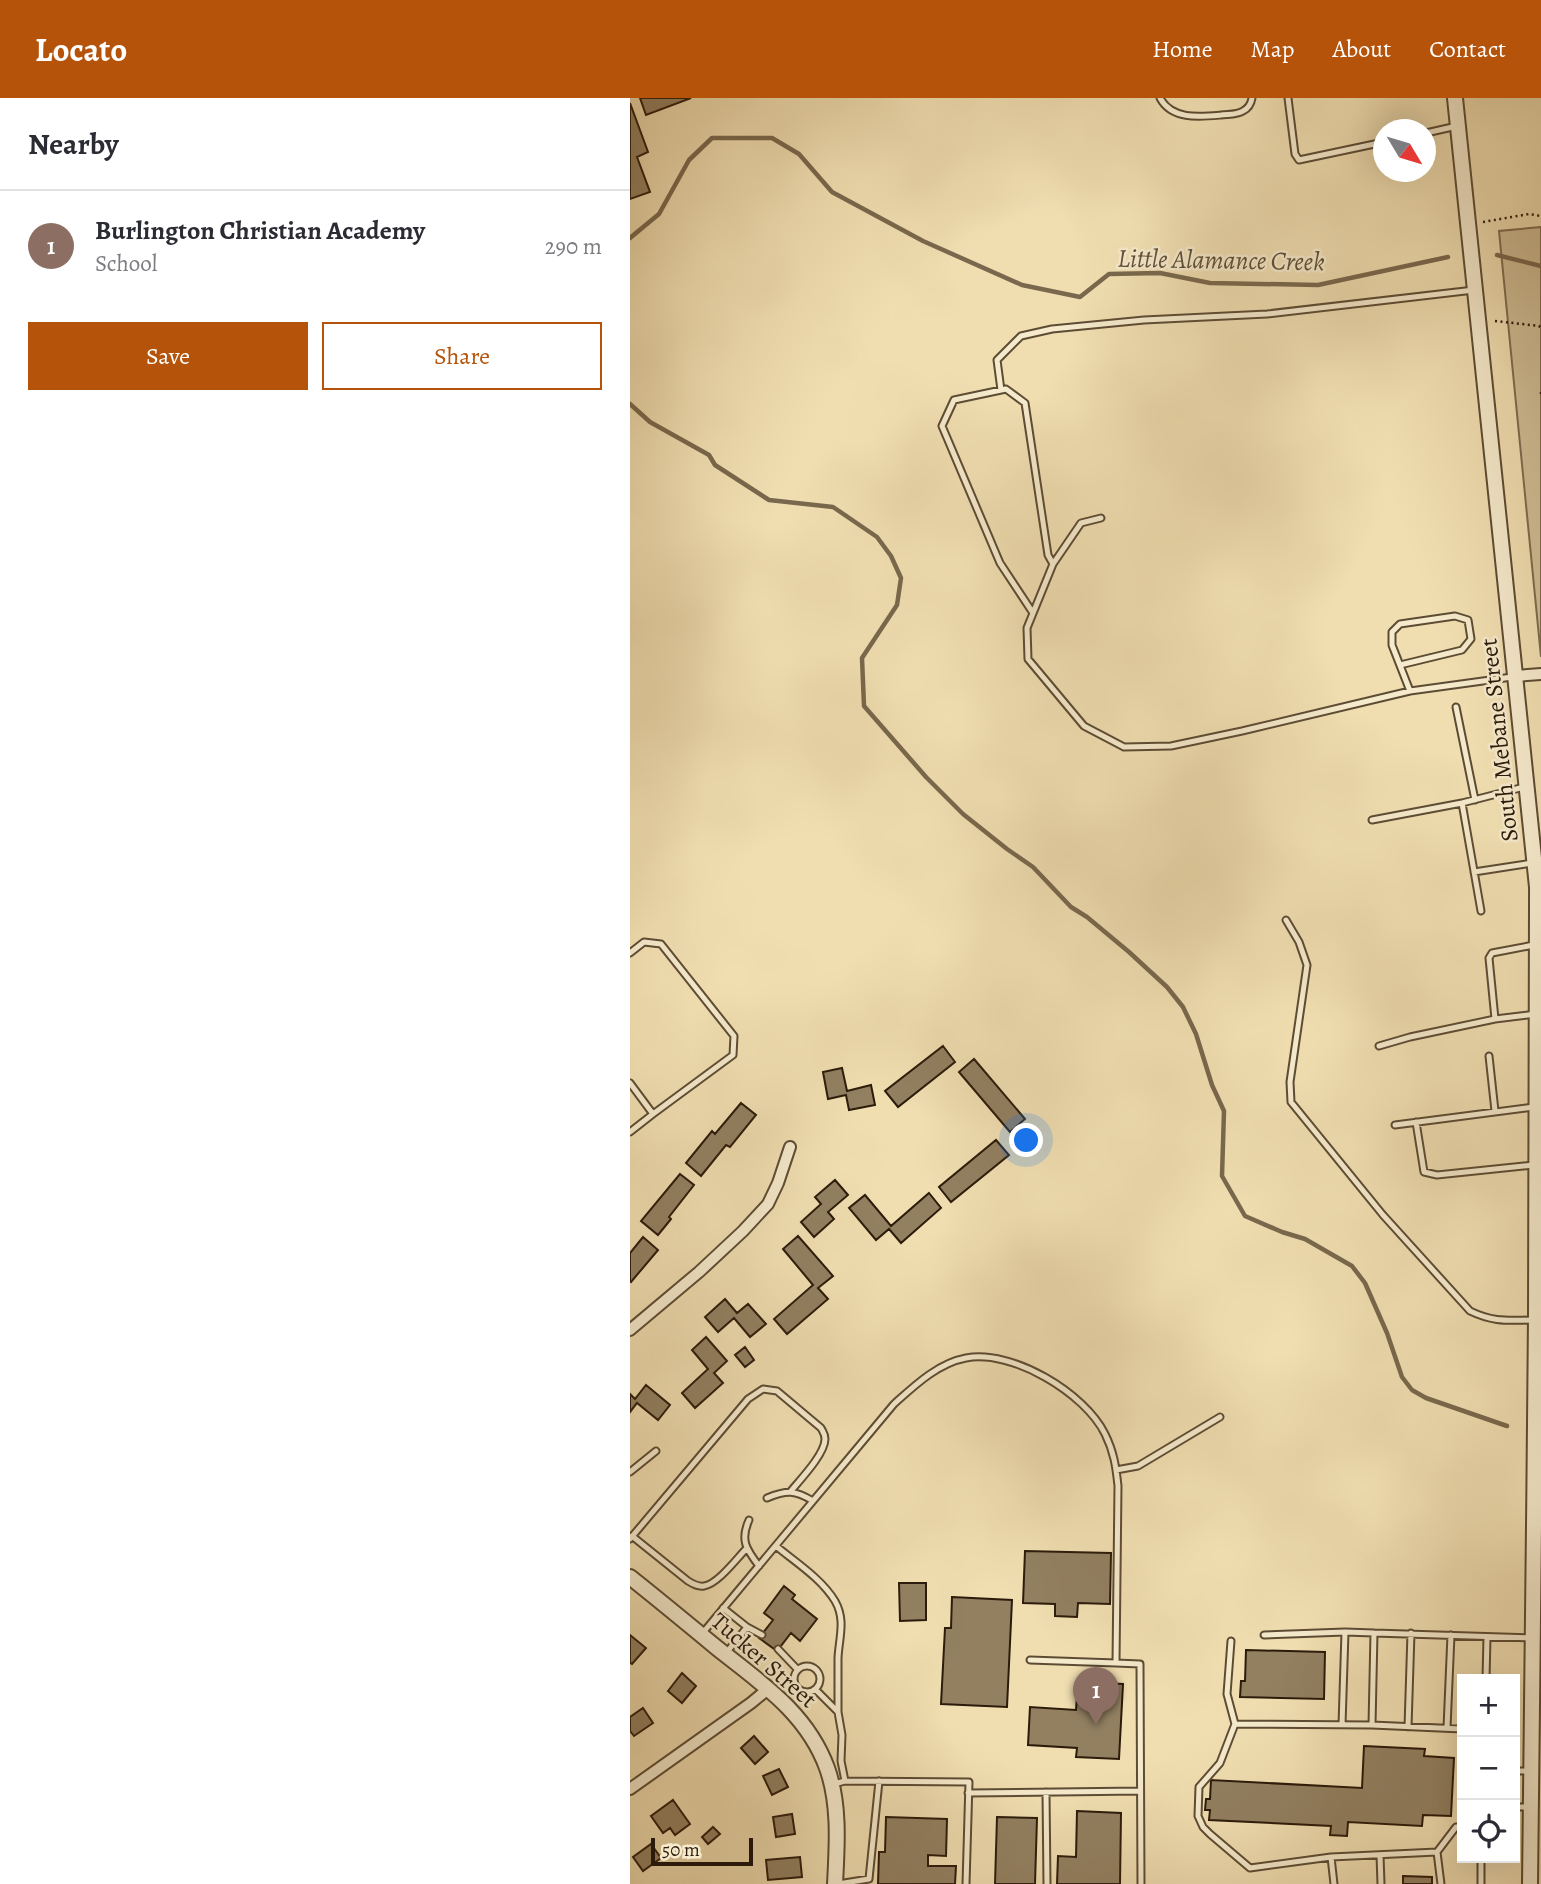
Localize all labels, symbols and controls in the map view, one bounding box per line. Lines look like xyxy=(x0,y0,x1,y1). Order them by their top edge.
text: Locato xyxy=(35,27,127,72)
text: Home xyxy=(1152,33,1213,65)
text: Map xyxy=(1251,33,1295,65)
text: About xyxy=(1333,33,1391,65)
text: Contact xyxy=(1429,33,1506,65)
north arrow xyxy=(1373,119,1436,182)
text: Nearby xyxy=(28,124,119,164)
text: Burlington Christian Academy xyxy=(95,213,425,248)
text: 1 xyxy=(47,231,55,262)
text: 290 m xyxy=(545,231,602,262)
water label: Little Alamance Creek xyxy=(1117,241,1325,279)
text: School xyxy=(95,248,157,279)
button: Save xyxy=(28,322,308,390)
button: Share xyxy=(322,322,602,390)
street label: South Mebane Street xyxy=(1472,637,1526,843)
your location xyxy=(1009,1123,1043,1157)
street label: Tucker Street xyxy=(704,1605,824,1715)
pin: 1 xyxy=(1073,1667,1119,1725)
map controls xyxy=(1457,1674,1520,1863)
button: + xyxy=(1457,1674,1520,1737)
button: − xyxy=(1457,1737,1520,1800)
button: locate xyxy=(1457,1800,1520,1863)
scale bar xyxy=(651,1835,752,1867)
text: 50 m xyxy=(662,1837,700,1863)

